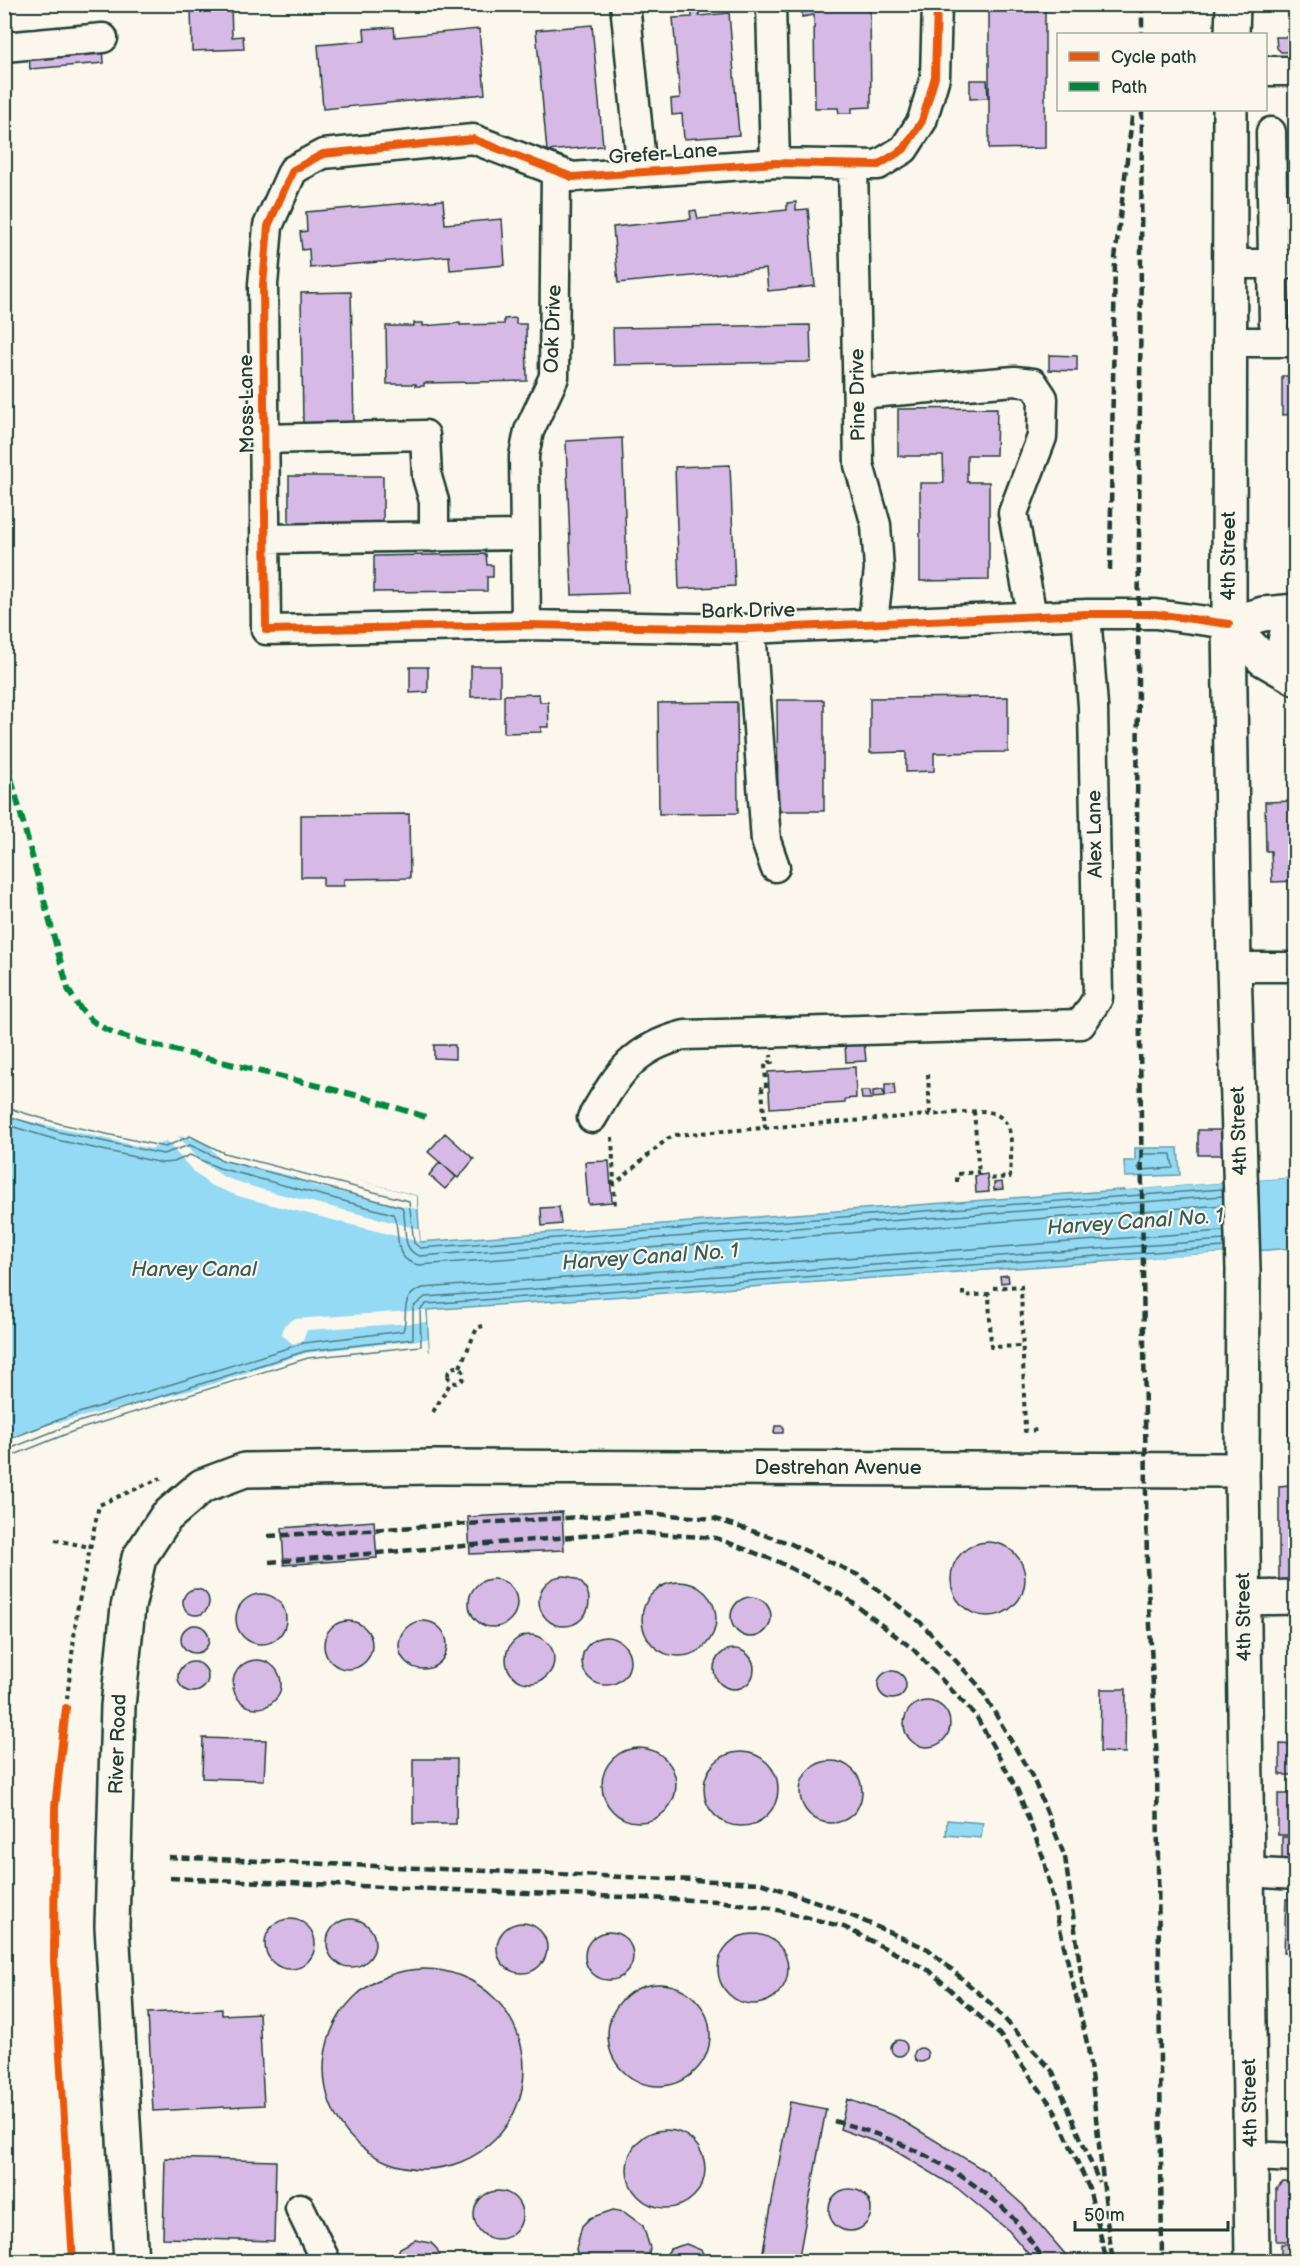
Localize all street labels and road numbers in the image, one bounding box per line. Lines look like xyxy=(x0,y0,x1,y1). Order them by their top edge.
street label: Grefer Lane xyxy=(608,138,718,170)
street label: Oak Drive xyxy=(539,284,567,374)
street label: Pine Drive xyxy=(845,348,871,442)
street label: Moss Lane xyxy=(234,354,260,454)
street label: 4th Street xyxy=(1217,511,1241,601)
street label: Bark Drive xyxy=(701,598,796,624)
street label: Alex Lane xyxy=(1082,790,1108,878)
street label: 4th Street xyxy=(1225,1086,1253,1176)
street label: Destrehan Avenue xyxy=(754,1456,922,1480)
street label: 4th Street xyxy=(1231,1572,1257,1662)
street label: River Road xyxy=(104,1693,132,1795)
street label: 4th Street xyxy=(1237,2058,1263,2148)

